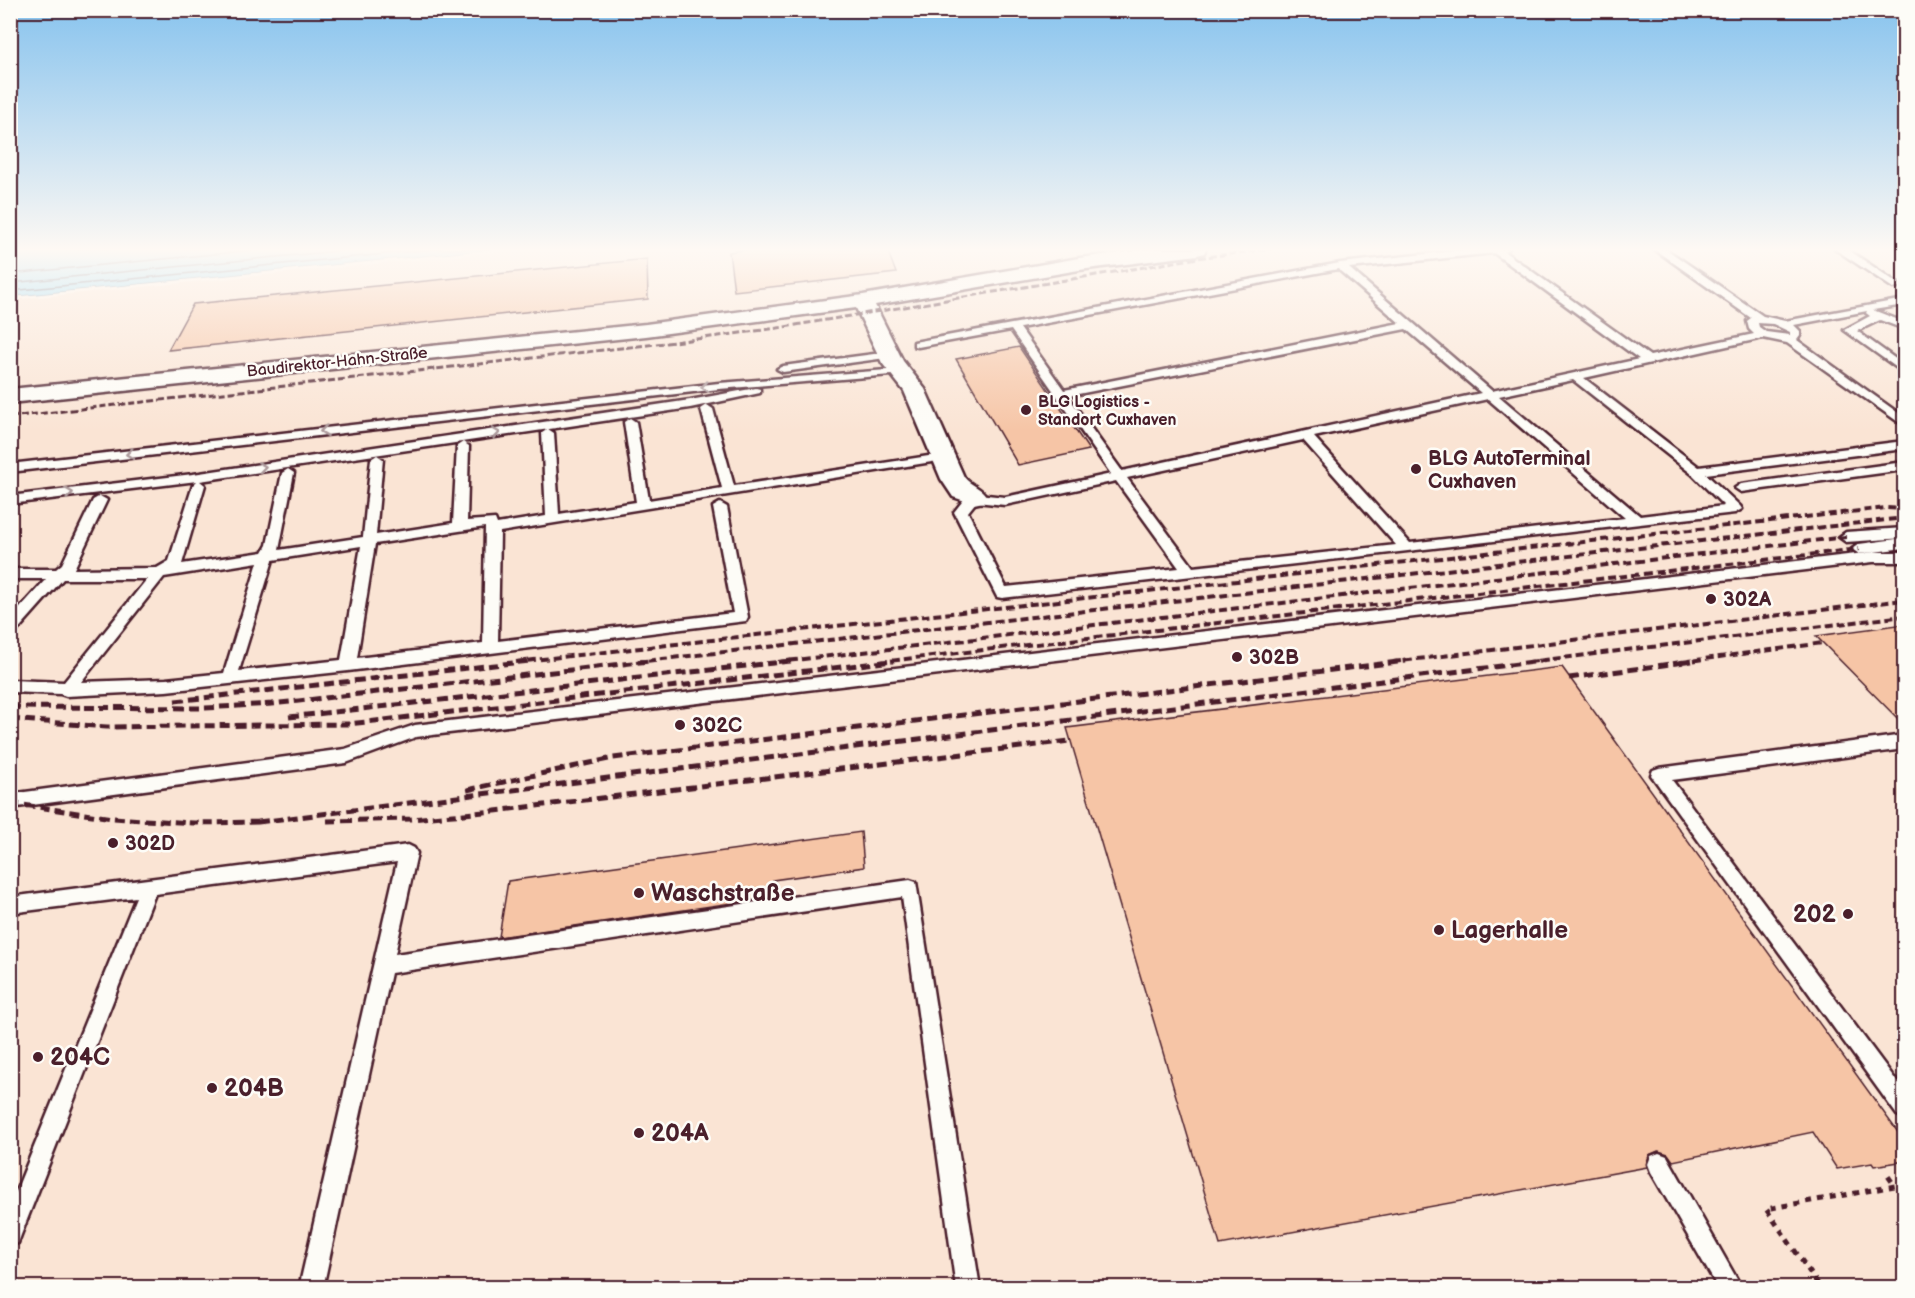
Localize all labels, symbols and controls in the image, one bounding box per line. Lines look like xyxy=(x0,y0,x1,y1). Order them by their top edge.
street label: Baudirektor-Hahn-Straße xyxy=(246,343,429,381)
one-way arrow xyxy=(701,381,710,393)
place label: BLG Logistics - Standort Cuxhaven xyxy=(1038,393,1176,430)
marker: BLG Logistics - Standort Cuxhaven xyxy=(1019,403,1033,417)
one-way arrow xyxy=(319,425,328,437)
one-way arrow xyxy=(492,427,501,439)
one-way arrow xyxy=(125,447,135,460)
place label: BLG AutoTerminal Cuxhaven xyxy=(1428,447,1591,494)
one-way arrow xyxy=(257,462,266,474)
marker: BLG AutoTerminal Cuxhaven xyxy=(1409,462,1423,476)
one-way arrow xyxy=(64,488,73,500)
place label: 302A xyxy=(1723,588,1772,612)
marker: 302A xyxy=(1704,592,1718,606)
place label: 302B xyxy=(1249,646,1299,670)
marker: 302B xyxy=(1230,650,1244,664)
place label: 302C xyxy=(692,714,742,738)
marker: 302C xyxy=(673,718,687,732)
place label: 302D xyxy=(125,832,175,856)
marker: 302D xyxy=(106,836,120,850)
place label: Waschstraße xyxy=(651,879,795,908)
marker: Waschstraße xyxy=(632,886,646,900)
place label: 202 xyxy=(1793,900,1837,929)
marker: 202 xyxy=(1841,907,1855,921)
place label: Lagerhalle xyxy=(1451,916,1568,945)
marker: Lagerhalle xyxy=(1432,923,1446,937)
place label: 204C xyxy=(50,1043,110,1072)
marker: 204C xyxy=(31,1050,45,1064)
place label: 204B xyxy=(224,1074,284,1103)
marker: 204B xyxy=(205,1081,219,1095)
place label: 204A xyxy=(651,1119,709,1148)
marker: 204A xyxy=(632,1126,646,1140)

